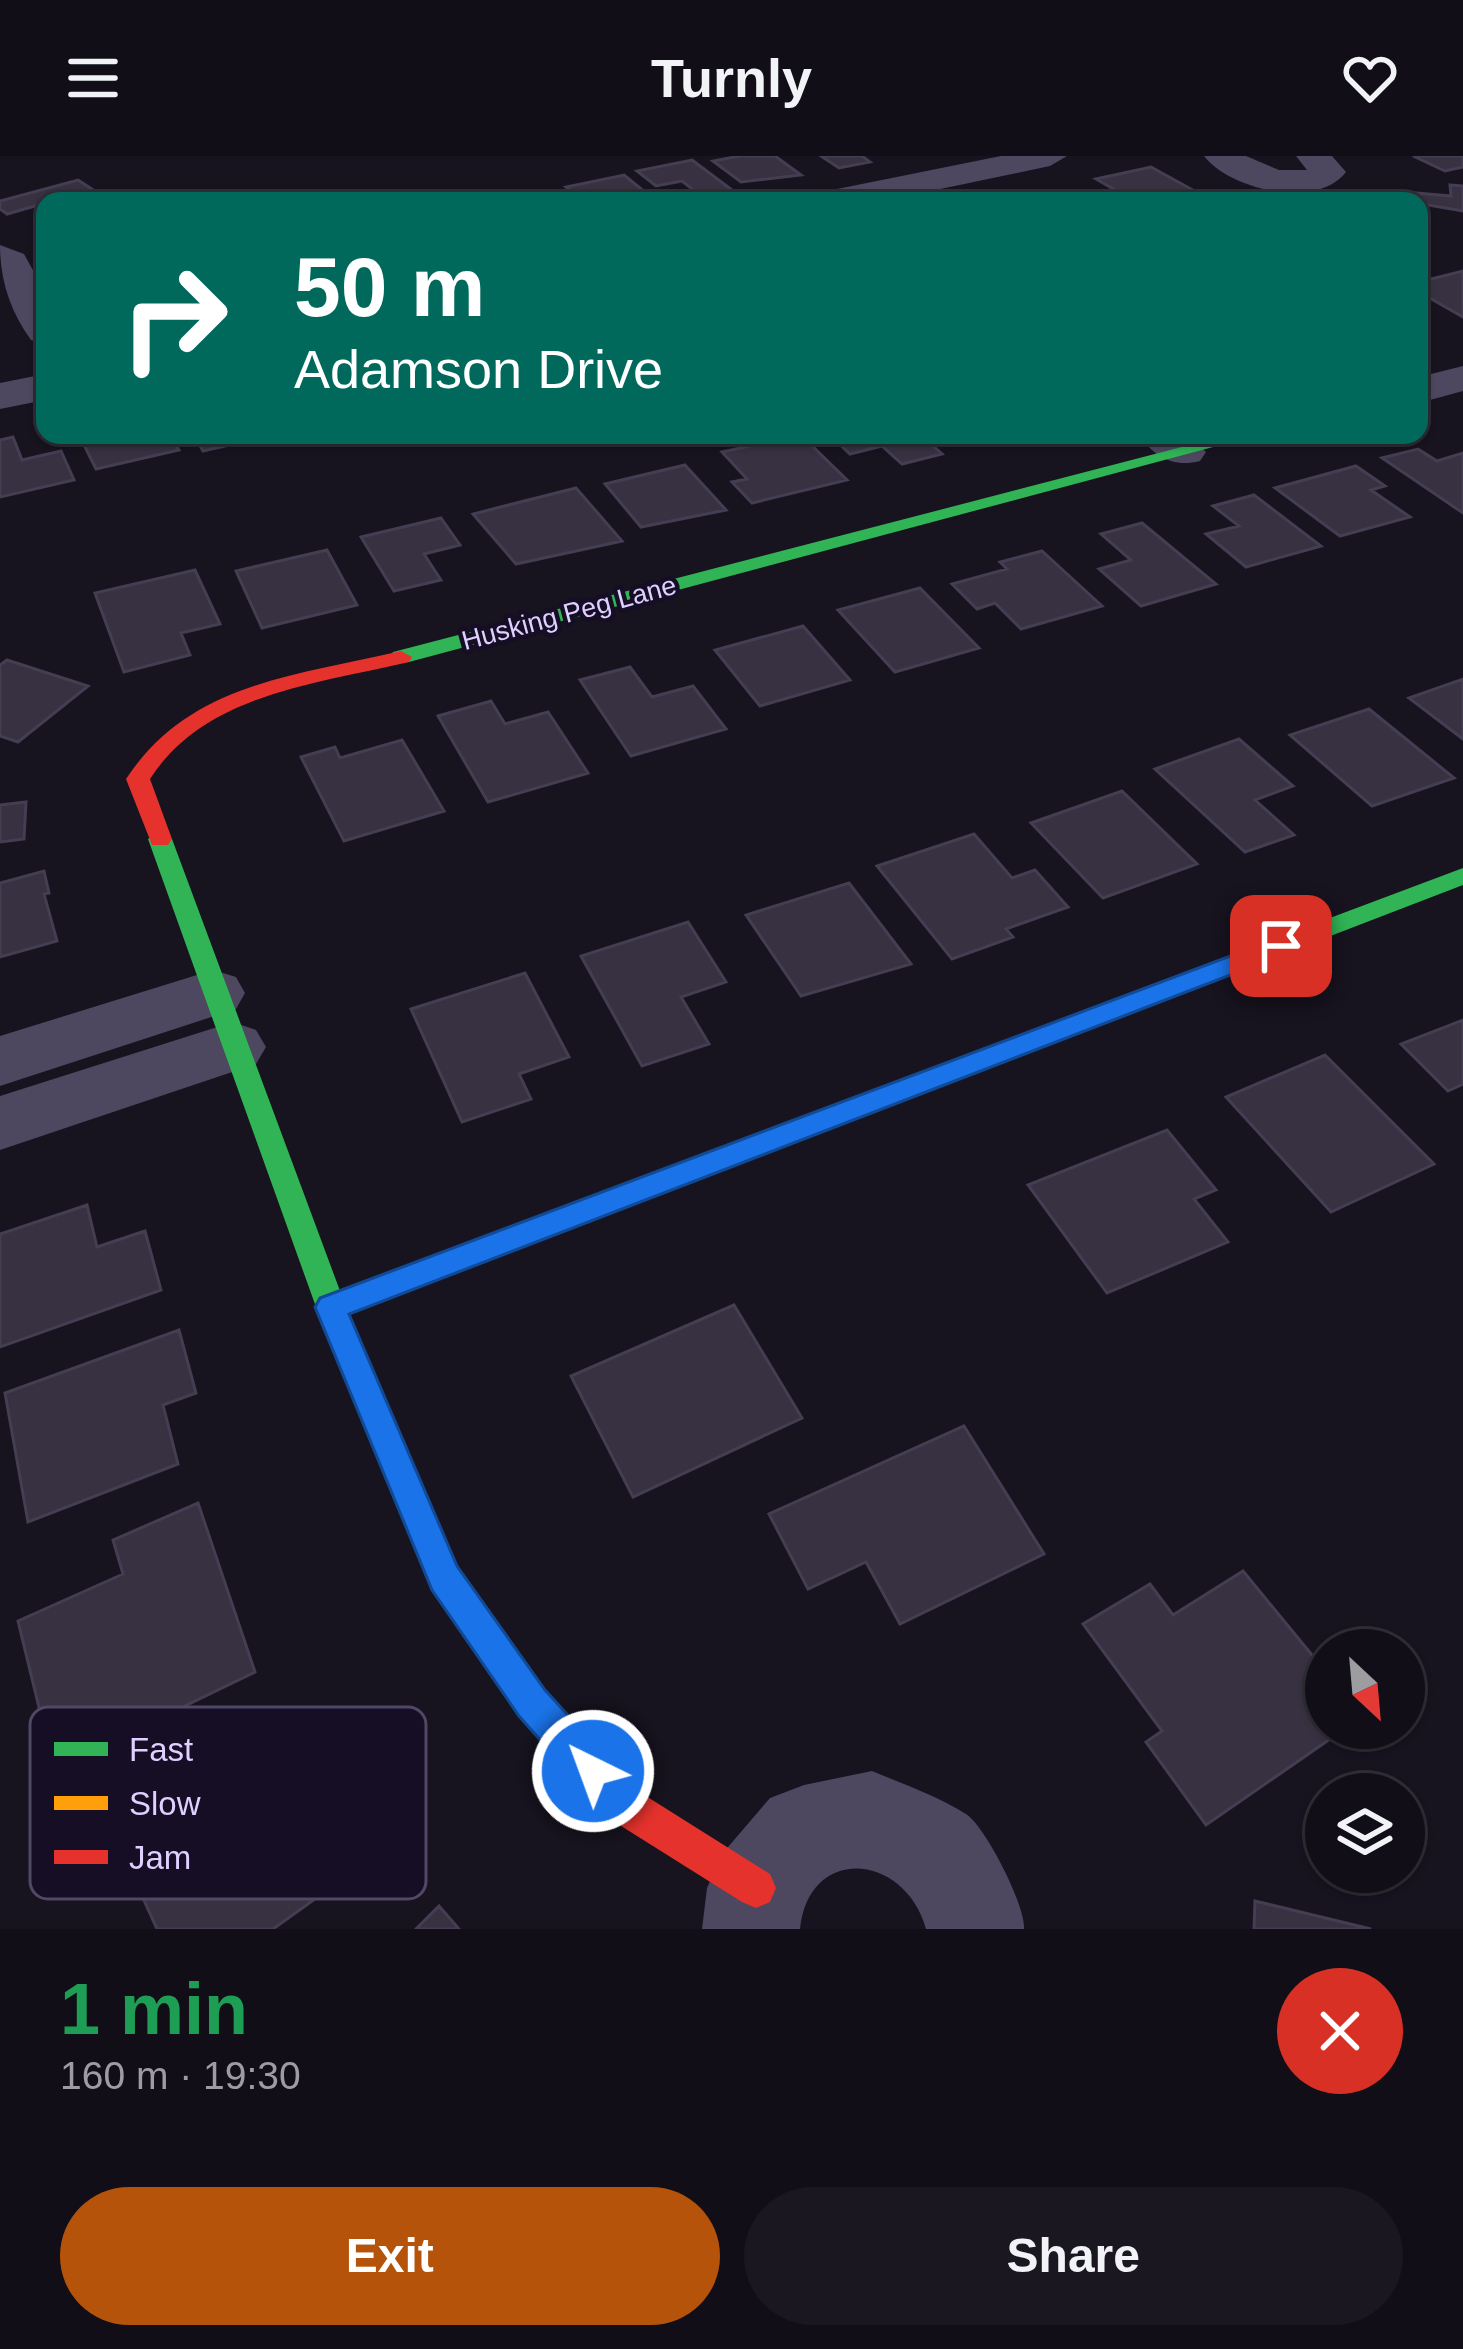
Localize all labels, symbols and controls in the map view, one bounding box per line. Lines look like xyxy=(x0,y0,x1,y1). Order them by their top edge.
icon: menu xyxy=(60,45,126,111)
icon: heart xyxy=(1337,45,1403,111)
text: Turnly xyxy=(651,48,812,108)
icon: right xyxy=(96,240,252,396)
text: 50 m xyxy=(294,240,485,334)
text: Adamson Drive xyxy=(294,339,663,399)
street label: Husking Peg Lane xyxy=(459,570,679,656)
pin xyxy=(1230,895,1332,997)
icon: arrive xyxy=(1248,913,1314,979)
north arrow xyxy=(1305,1629,1425,1749)
map controls xyxy=(1305,1629,1425,1893)
legend xyxy=(30,1707,426,1899)
position arrow xyxy=(530,1708,656,1834)
text: Fast xyxy=(129,1731,193,1768)
button: layers xyxy=(1305,1773,1425,1893)
text: Slow xyxy=(129,1785,201,1822)
text: Jam xyxy=(129,1839,191,1876)
button: close xyxy=(1277,1968,1403,2094)
text: 1 min xyxy=(60,1969,248,2049)
text: 160 m · 19:30 xyxy=(60,2054,301,2097)
button: Exit xyxy=(60,2187,720,2325)
button: Share xyxy=(744,2187,1403,2325)

